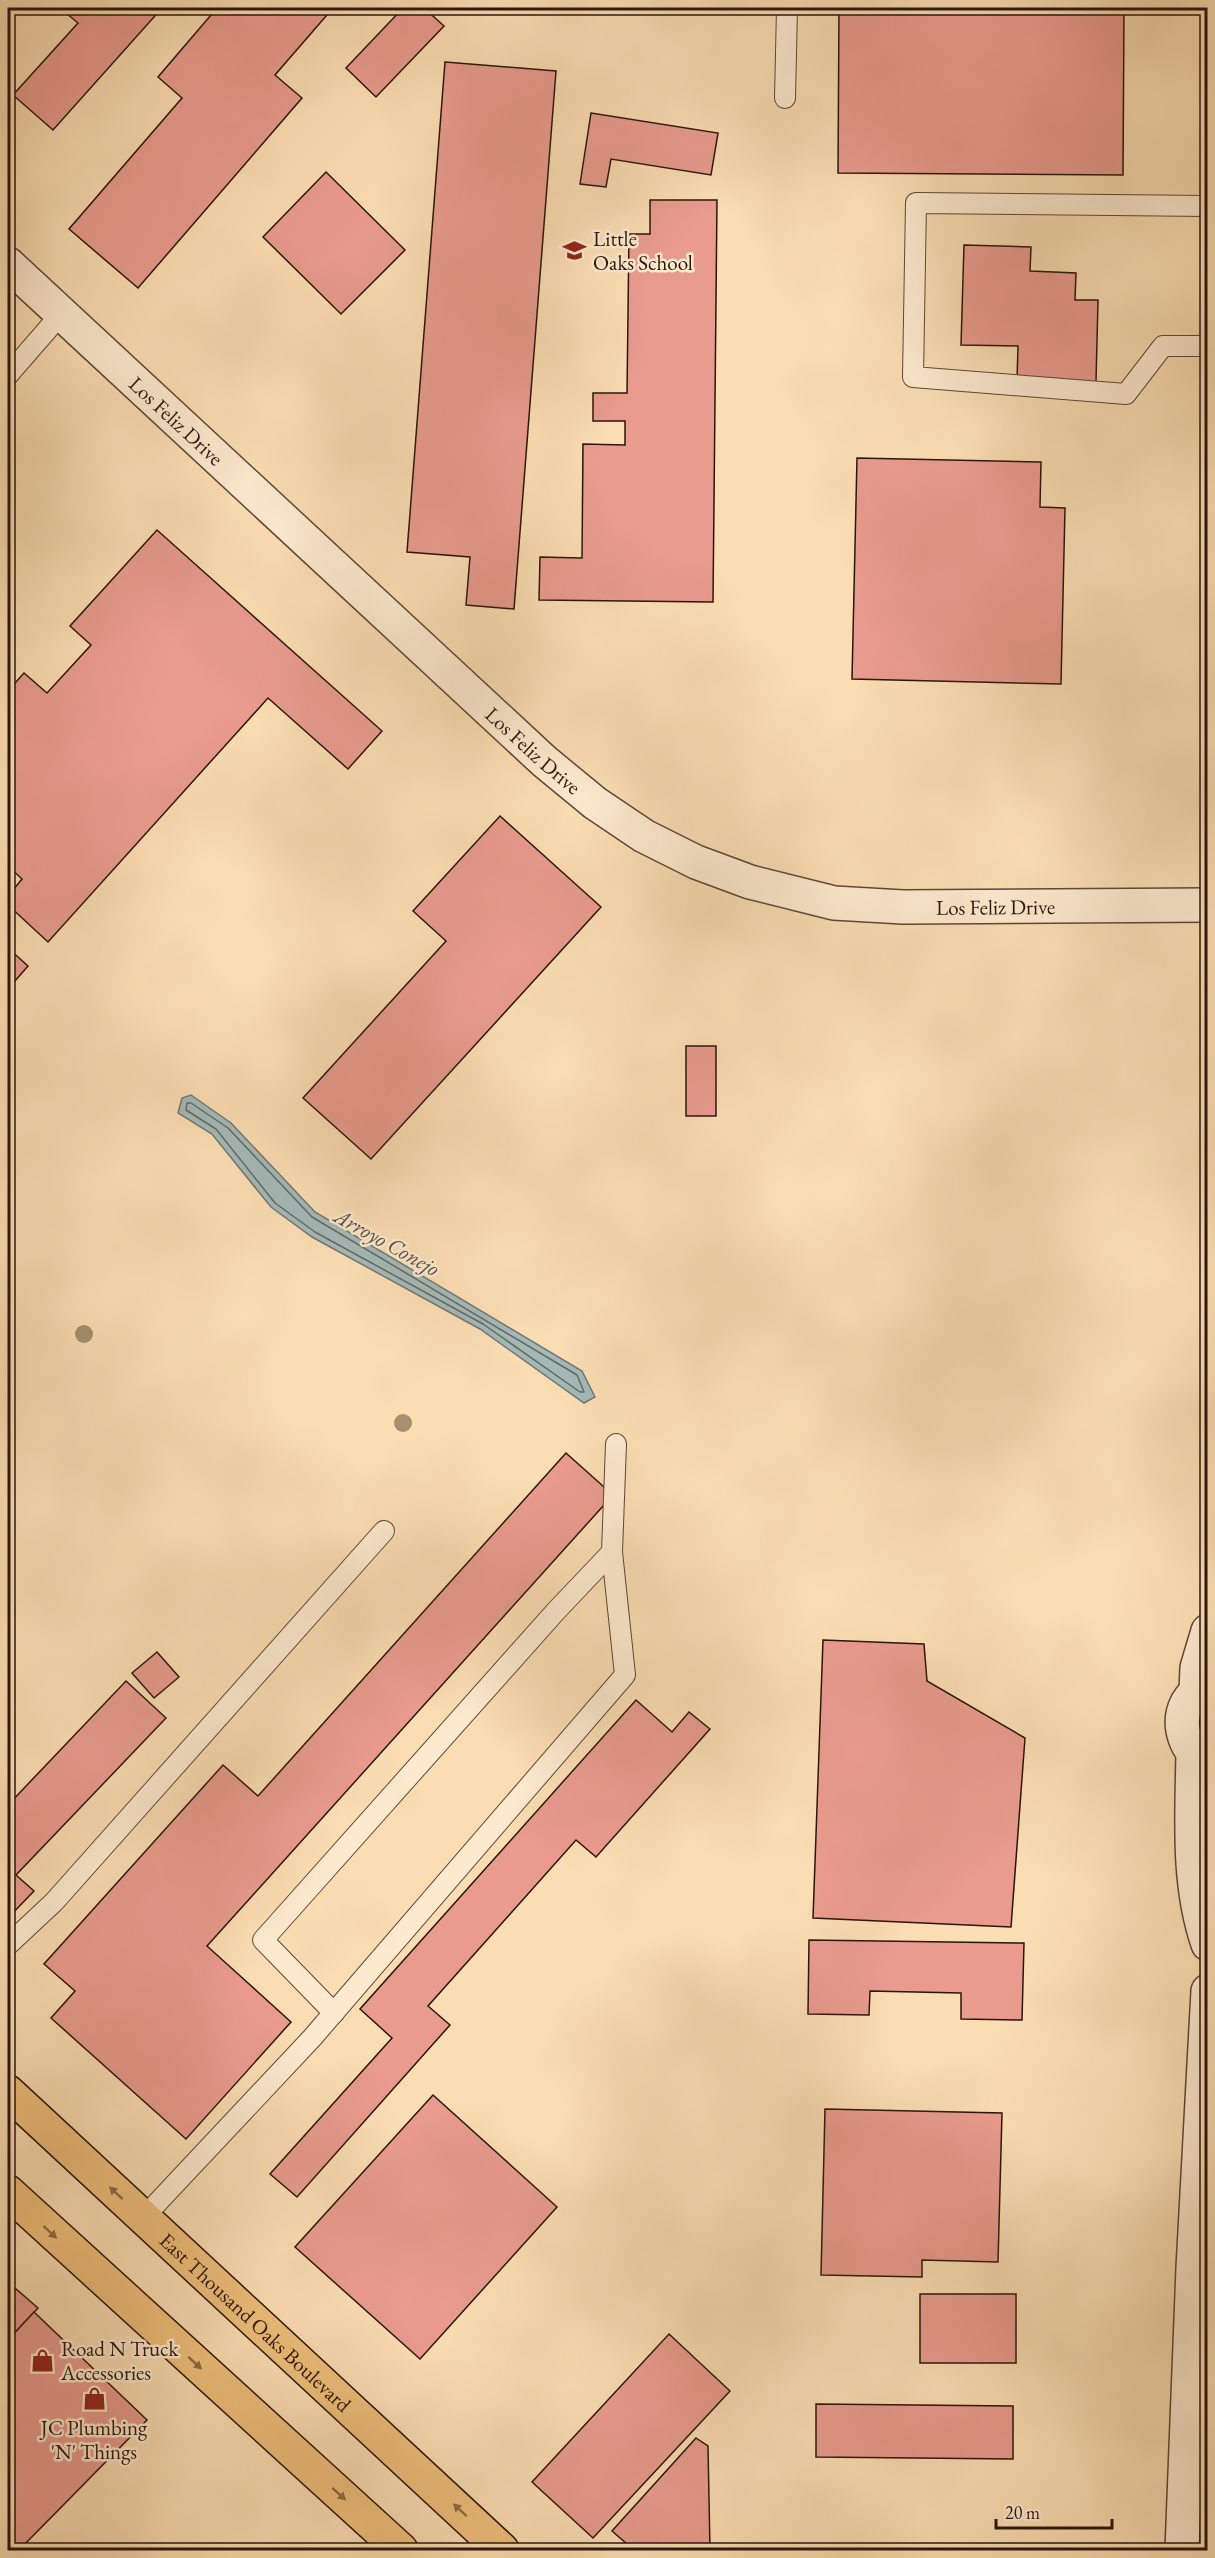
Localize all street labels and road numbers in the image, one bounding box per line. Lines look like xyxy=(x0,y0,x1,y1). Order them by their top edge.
street label: Los Feliz Drive xyxy=(124,370,230,471)
street label: Los Feliz Drive xyxy=(480,700,587,800)
street label: Los Feliz Drive xyxy=(936,893,1055,920)
street label: East Thousand Oaks Boulevard xyxy=(154,2226,358,2418)

